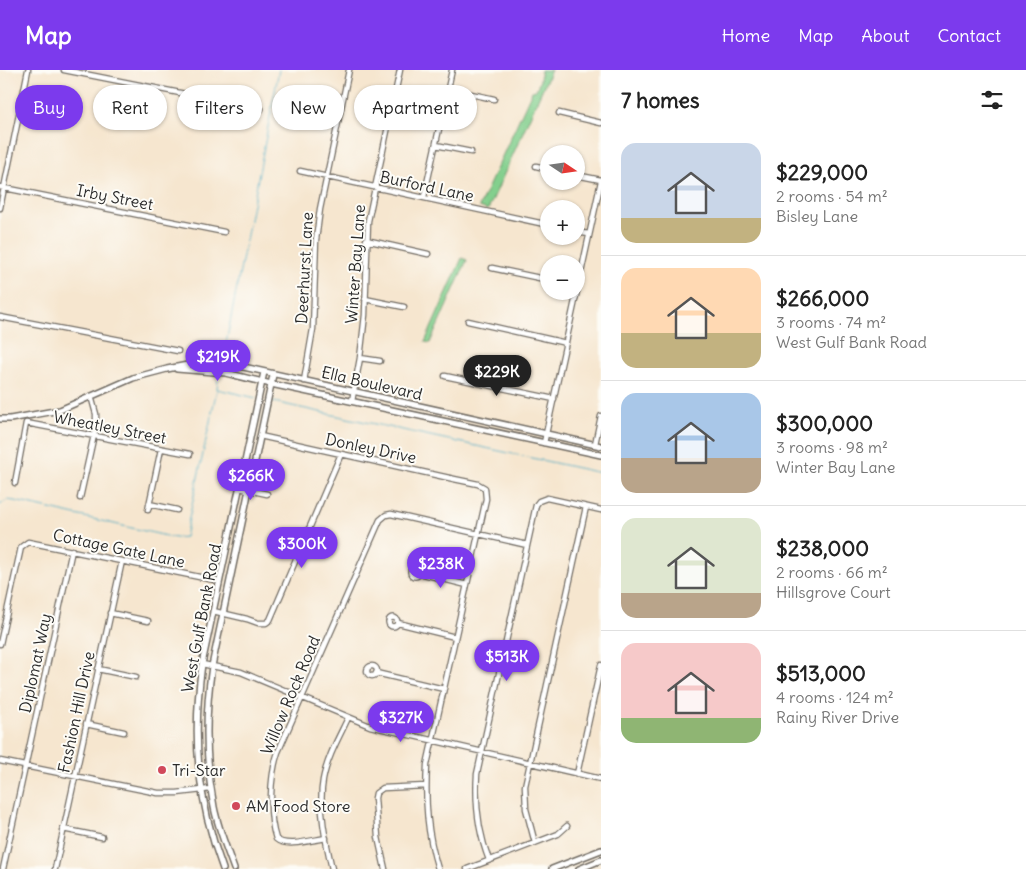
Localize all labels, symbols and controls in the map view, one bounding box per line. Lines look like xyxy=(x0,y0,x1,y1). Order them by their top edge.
text: Map xyxy=(25,20,72,50)
text: Home xyxy=(722,24,770,47)
text: Map xyxy=(798,24,833,47)
text: About xyxy=(861,24,909,47)
text: Contact xyxy=(937,24,1001,47)
chip: Buy xyxy=(15,85,83,130)
chip: Rent xyxy=(93,85,167,130)
chip: Filters xyxy=(177,85,262,130)
chip: New xyxy=(272,85,344,130)
chip: Apartment xyxy=(354,85,477,130)
icon: filters xyxy=(978,86,1006,114)
text: 7 homes xyxy=(621,87,700,114)
north arrow xyxy=(540,145,585,190)
map controls xyxy=(540,145,585,300)
text: $229,000 xyxy=(776,159,868,186)
icon: home xyxy=(661,163,721,223)
street label: Burford Lane xyxy=(378,166,476,206)
street label: Irby Street xyxy=(75,180,156,214)
text: 2 rooms · 54 m² xyxy=(776,186,888,206)
button: + xyxy=(540,200,585,245)
street label: Winter Bay Lane xyxy=(341,204,369,324)
text: Bisley Lane xyxy=(776,206,858,226)
street label: Deerhurst Lane xyxy=(291,211,317,325)
button: − xyxy=(540,255,585,300)
text: $266,000 xyxy=(776,285,869,312)
icon: home xyxy=(661,288,721,348)
text: 3 rooms · 74 m² xyxy=(776,312,886,332)
text: West Gulf Bank Road xyxy=(776,332,927,352)
pin: $219K xyxy=(183,340,253,382)
text: $219K xyxy=(196,346,240,366)
pin: $229K xyxy=(462,354,532,397)
text: $229K xyxy=(474,361,520,381)
street label: Ella Boulevard xyxy=(320,362,424,404)
street label: Wheatley Street xyxy=(52,406,169,448)
text: $300,000 xyxy=(776,410,873,437)
icon: home xyxy=(661,413,721,473)
street label: Donley Drive xyxy=(324,429,418,467)
text: 3 rooms · 98 m² xyxy=(776,437,888,457)
text: Winter Bay Lane xyxy=(776,457,895,477)
pin: $266K xyxy=(216,458,286,501)
text: $266K xyxy=(228,465,274,485)
street label: Cottage Gate Lane xyxy=(51,524,187,572)
pin: $300K xyxy=(267,526,337,569)
text: $300K xyxy=(278,533,326,553)
text: $238,000 xyxy=(776,535,869,562)
icon: home xyxy=(661,538,721,598)
street label: West Gulf Bank Road xyxy=(177,542,225,694)
pin: $238K xyxy=(406,546,476,589)
text: $238K xyxy=(418,553,464,573)
text: 2 rooms · 66 m² xyxy=(776,562,888,582)
text: Hillsgrove Court xyxy=(776,582,891,602)
street label: Diplomat Way xyxy=(15,611,55,715)
street label: Willow Rock Road xyxy=(256,632,324,758)
pin: $513K xyxy=(472,640,542,682)
text: $513K xyxy=(485,646,529,666)
street label: Fashion Hill Drive xyxy=(53,650,99,774)
text: $513,000 xyxy=(776,660,866,687)
icon: home xyxy=(661,663,721,723)
text: 4 rooms · 124 m² xyxy=(776,687,894,707)
pin: $327K xyxy=(366,700,436,743)
text: $327K xyxy=(379,707,423,727)
text: Rainy River Drive xyxy=(776,707,899,727)
place label: Tri-Star xyxy=(172,760,226,780)
marker: Tri-Star xyxy=(156,764,168,776)
place label: AM Food Store xyxy=(246,796,350,816)
marker: AM Food Store xyxy=(230,800,242,812)

